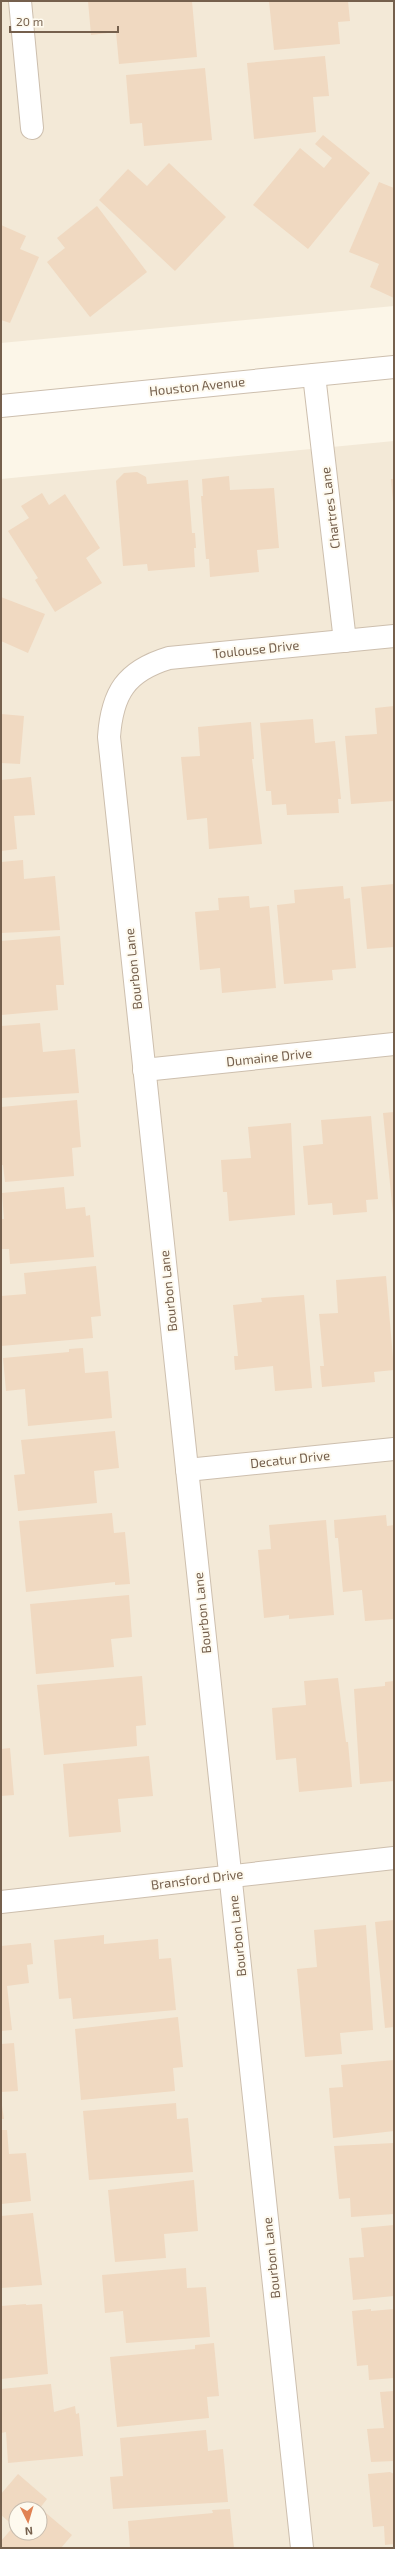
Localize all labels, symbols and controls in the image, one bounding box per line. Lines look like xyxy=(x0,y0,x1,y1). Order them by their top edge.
scale bar xyxy=(10,8,118,34)
text: 20 m xyxy=(16,14,43,28)
street label: Houston Avenue xyxy=(148,373,246,399)
street label: Chartres Lane xyxy=(317,466,343,550)
street label: Toulouse Drive xyxy=(212,637,300,661)
street label: Bourbon Lane xyxy=(121,928,145,1010)
street label: Dumaine Drive xyxy=(225,1045,313,1069)
street label: Bourbon Lane xyxy=(156,1250,180,1332)
street label: Decatur Drive xyxy=(249,1447,331,1471)
street label: Bourbon Lane xyxy=(190,1572,214,1654)
street label: Bransford Drive xyxy=(150,1865,244,1893)
street label: Bourbon Lane xyxy=(225,1895,249,1977)
street label: Bourbon Lane xyxy=(259,2217,283,2299)
north arrow xyxy=(8,2501,48,2541)
text: N xyxy=(24,2525,33,2538)

